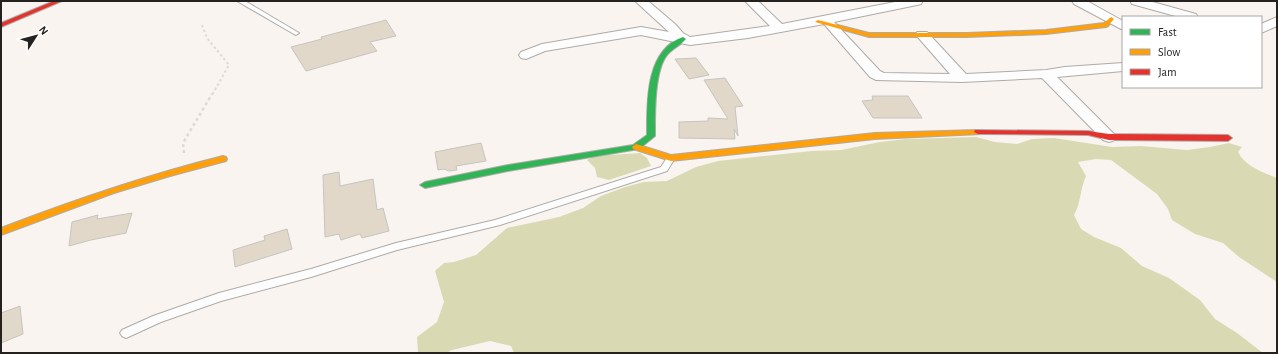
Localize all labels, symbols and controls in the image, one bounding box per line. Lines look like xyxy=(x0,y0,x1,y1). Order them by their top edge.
north arrow xyxy=(16,16,56,56)
legend xyxy=(1122,16,1262,88)
text: N xyxy=(37,24,50,37)
text: Fast xyxy=(1158,26,1177,38)
text: Slow xyxy=(1158,46,1180,58)
text: Jam xyxy=(1158,66,1177,78)

